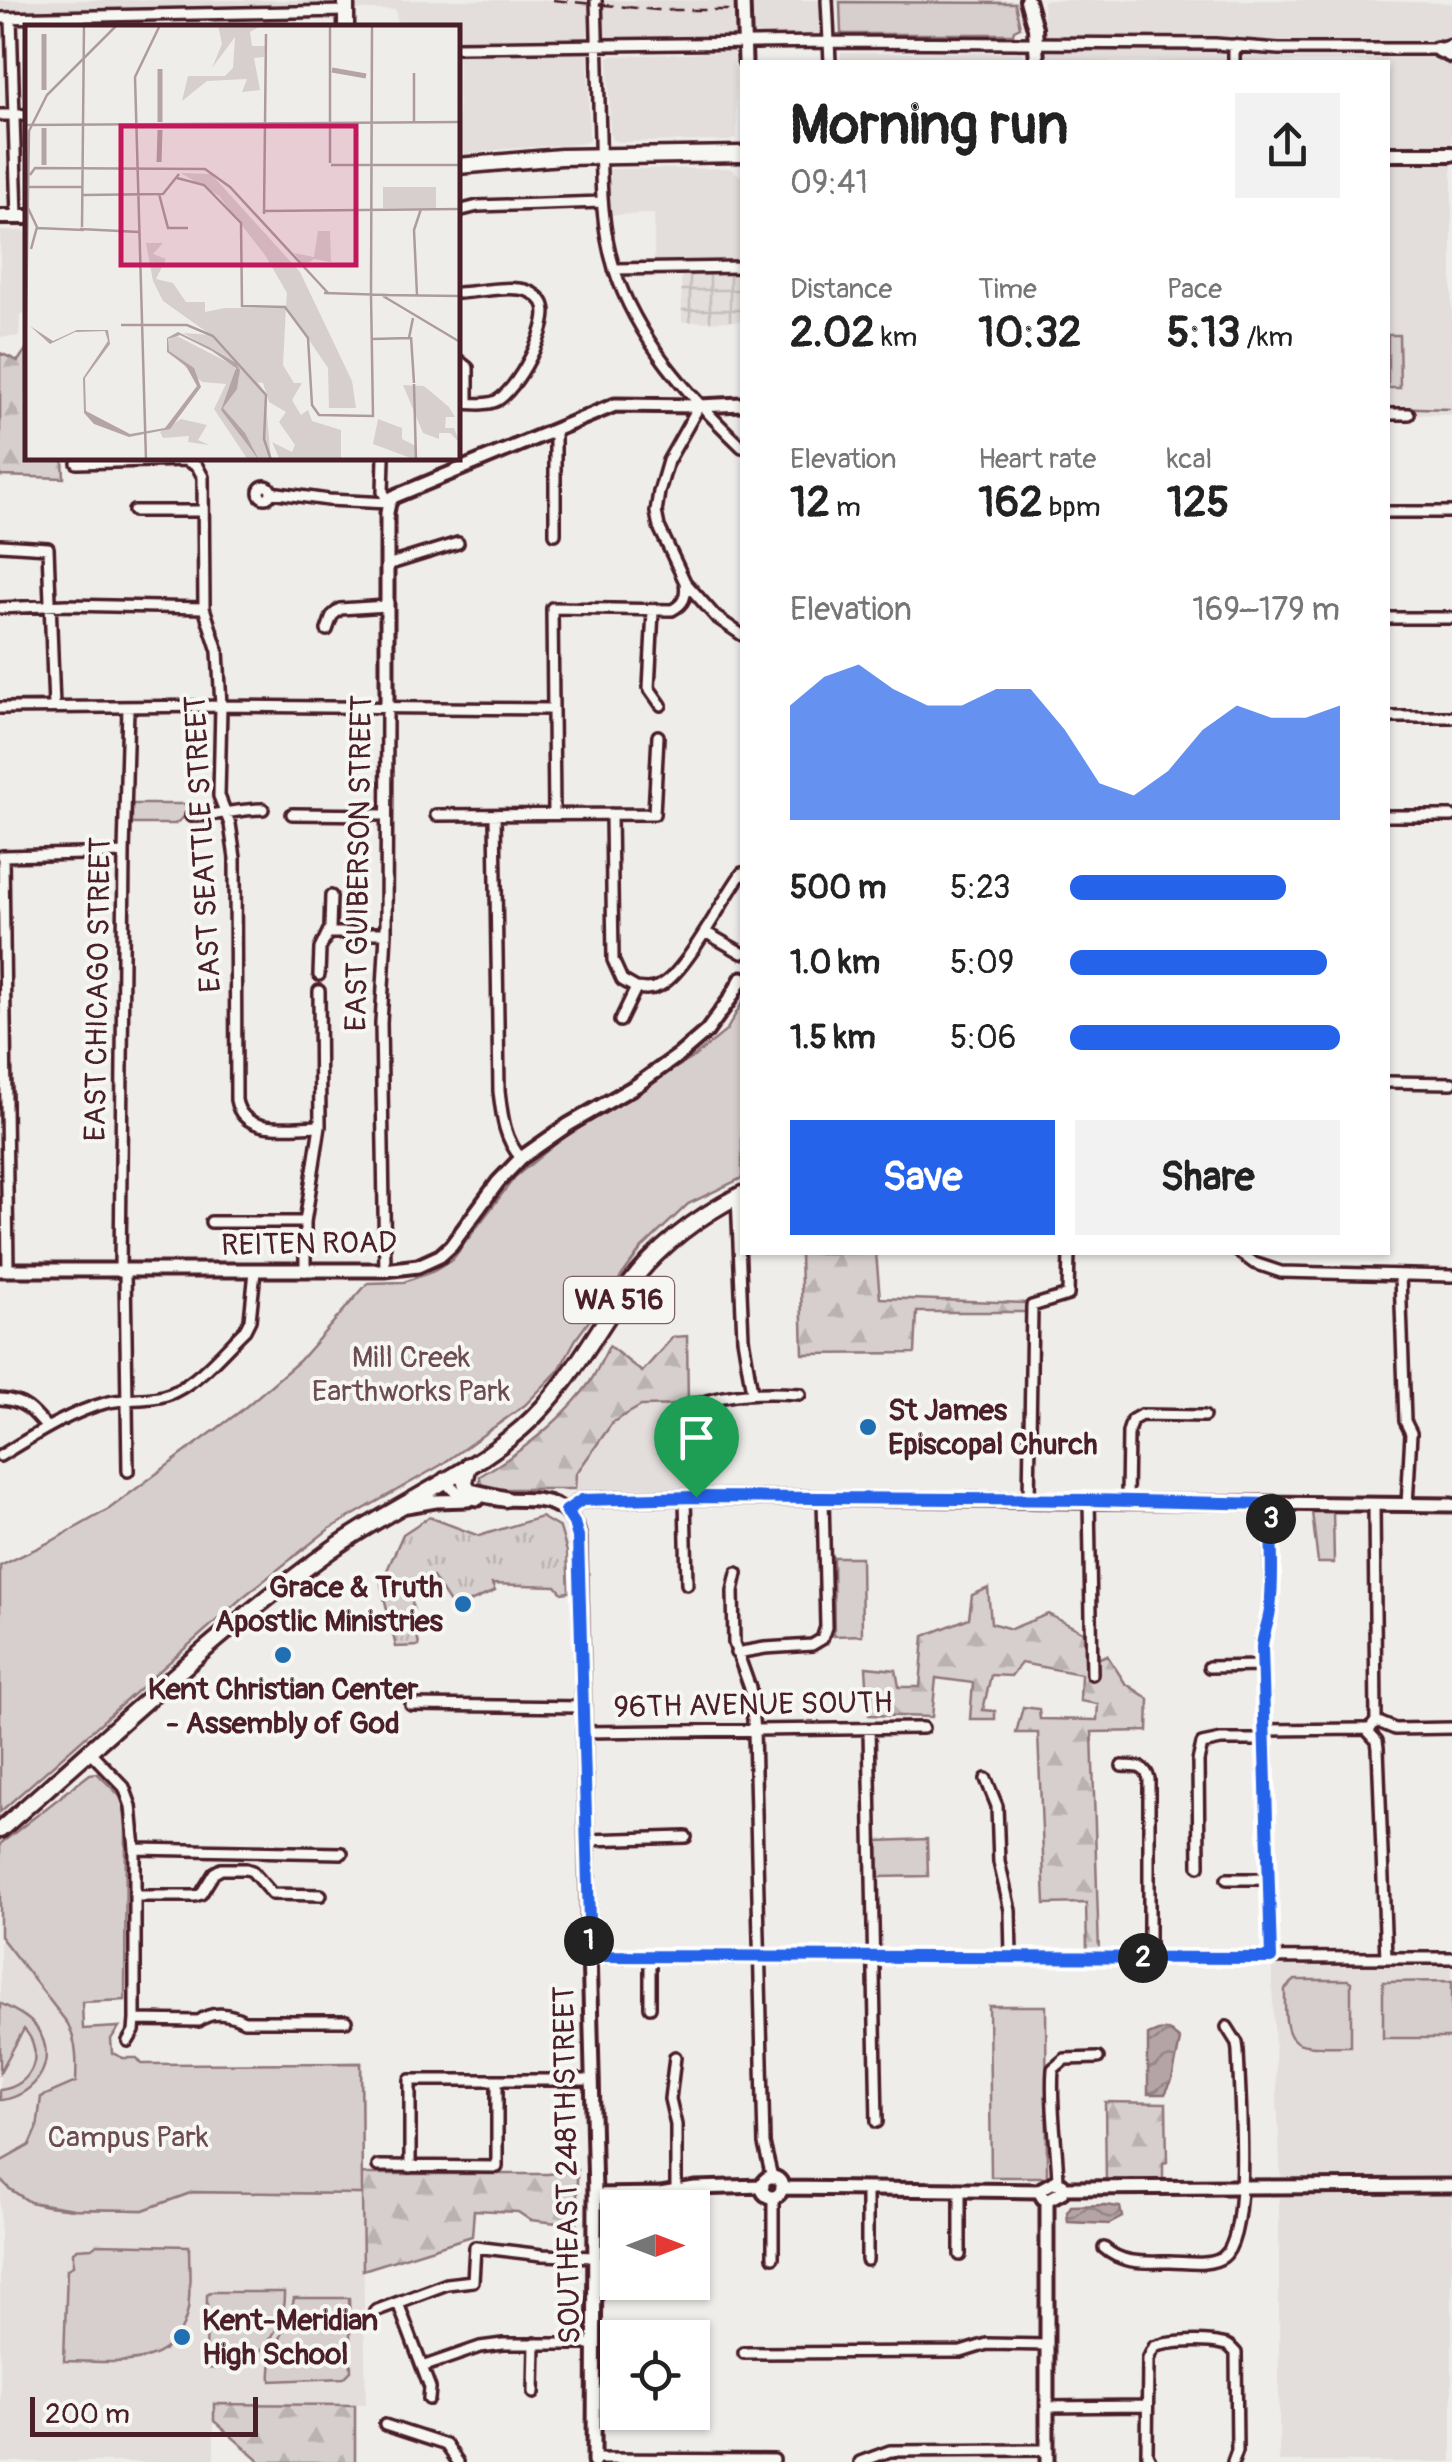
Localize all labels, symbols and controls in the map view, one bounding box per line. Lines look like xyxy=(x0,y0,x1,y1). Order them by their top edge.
inset map xyxy=(25,25,460,460)
text: Morning run xyxy=(790,91,1068,160)
button: share xyxy=(1235,93,1340,198)
text: 09:41 xyxy=(790,163,868,203)
text: Distance xyxy=(790,272,892,307)
text: Time xyxy=(978,272,1037,307)
text: Pace xyxy=(1167,272,1222,307)
text: 2.02 xyxy=(790,307,875,359)
text: 10:32 xyxy=(978,307,1082,359)
text: 5:13 xyxy=(1167,307,1241,359)
text: km xyxy=(875,320,917,355)
text: /km xyxy=(1241,320,1293,355)
text: Elevation xyxy=(790,442,897,477)
text: Heart rate xyxy=(978,442,1096,477)
text: kcal xyxy=(1167,442,1212,477)
text: 12 xyxy=(790,477,830,529)
text: 162 xyxy=(978,477,1043,529)
text: 125 xyxy=(1167,477,1229,529)
text: m xyxy=(830,490,861,525)
text: bpm xyxy=(1043,490,1101,525)
text: Elevation xyxy=(790,590,912,630)
text: 169–179 m xyxy=(1192,590,1340,630)
street label: EAST SEATTLE STREET xyxy=(177,694,229,994)
street label: EAST GUIBERSON STREET xyxy=(338,694,380,1032)
street label: EAST CHICAGO STREET xyxy=(77,836,119,1142)
text: 500 m xyxy=(790,868,886,908)
text: 5:23 xyxy=(950,868,1011,908)
text: 1.0 km xyxy=(790,943,880,983)
text: 5:09 xyxy=(950,943,1014,983)
text: 1.5 km xyxy=(790,1018,876,1058)
text: 5:06 xyxy=(950,1018,1016,1058)
button: Save xyxy=(790,1120,1055,1235)
button: Share xyxy=(1075,1120,1340,1235)
street label: REITEN ROAD xyxy=(221,1224,397,1264)
road number: WA 516 xyxy=(564,1277,674,1323)
park label: Mill Creek Earthworks Park xyxy=(312,1339,511,1410)
place label: St James Episcopal Church xyxy=(888,1392,1098,1463)
pin xyxy=(654,1395,739,1498)
icon: arrive xyxy=(669,1410,724,1465)
marker: St James Episcopal Church xyxy=(857,1416,879,1438)
pin: 3 xyxy=(1246,1494,1296,1544)
text: 3 xyxy=(1263,1501,1279,1536)
place label: Grace & Truth Apostlic Ministries xyxy=(215,1569,444,1640)
marker: Grace & Truth Apostlic Ministries xyxy=(452,1593,474,1615)
marker: Kent Christian Center - Assembly of God xyxy=(272,1644,294,1666)
place label: Kent Christian Center - Assembly of God xyxy=(148,1671,419,1742)
street label: 96TH AVENUE SOUTH xyxy=(613,1684,893,1726)
pin: 1 xyxy=(564,1916,614,1966)
text: 1 xyxy=(584,1923,594,1958)
pin: 2 xyxy=(1118,1933,1168,1983)
text: 2 xyxy=(1135,1940,1151,1975)
street label: SOUTHEAST 248TH STREET xyxy=(545,1985,589,2345)
park label: Campus Park xyxy=(48,2119,209,2156)
north arrow xyxy=(600,2190,710,2300)
map controls xyxy=(600,2190,710,2430)
place label: Kent-Meridian High School xyxy=(202,2302,378,2373)
button: locate xyxy=(600,2320,710,2430)
marker: Kent-Meridian High School xyxy=(171,2326,193,2348)
scale bar xyxy=(30,2392,258,2436)
text: 200 m xyxy=(45,2397,130,2432)

